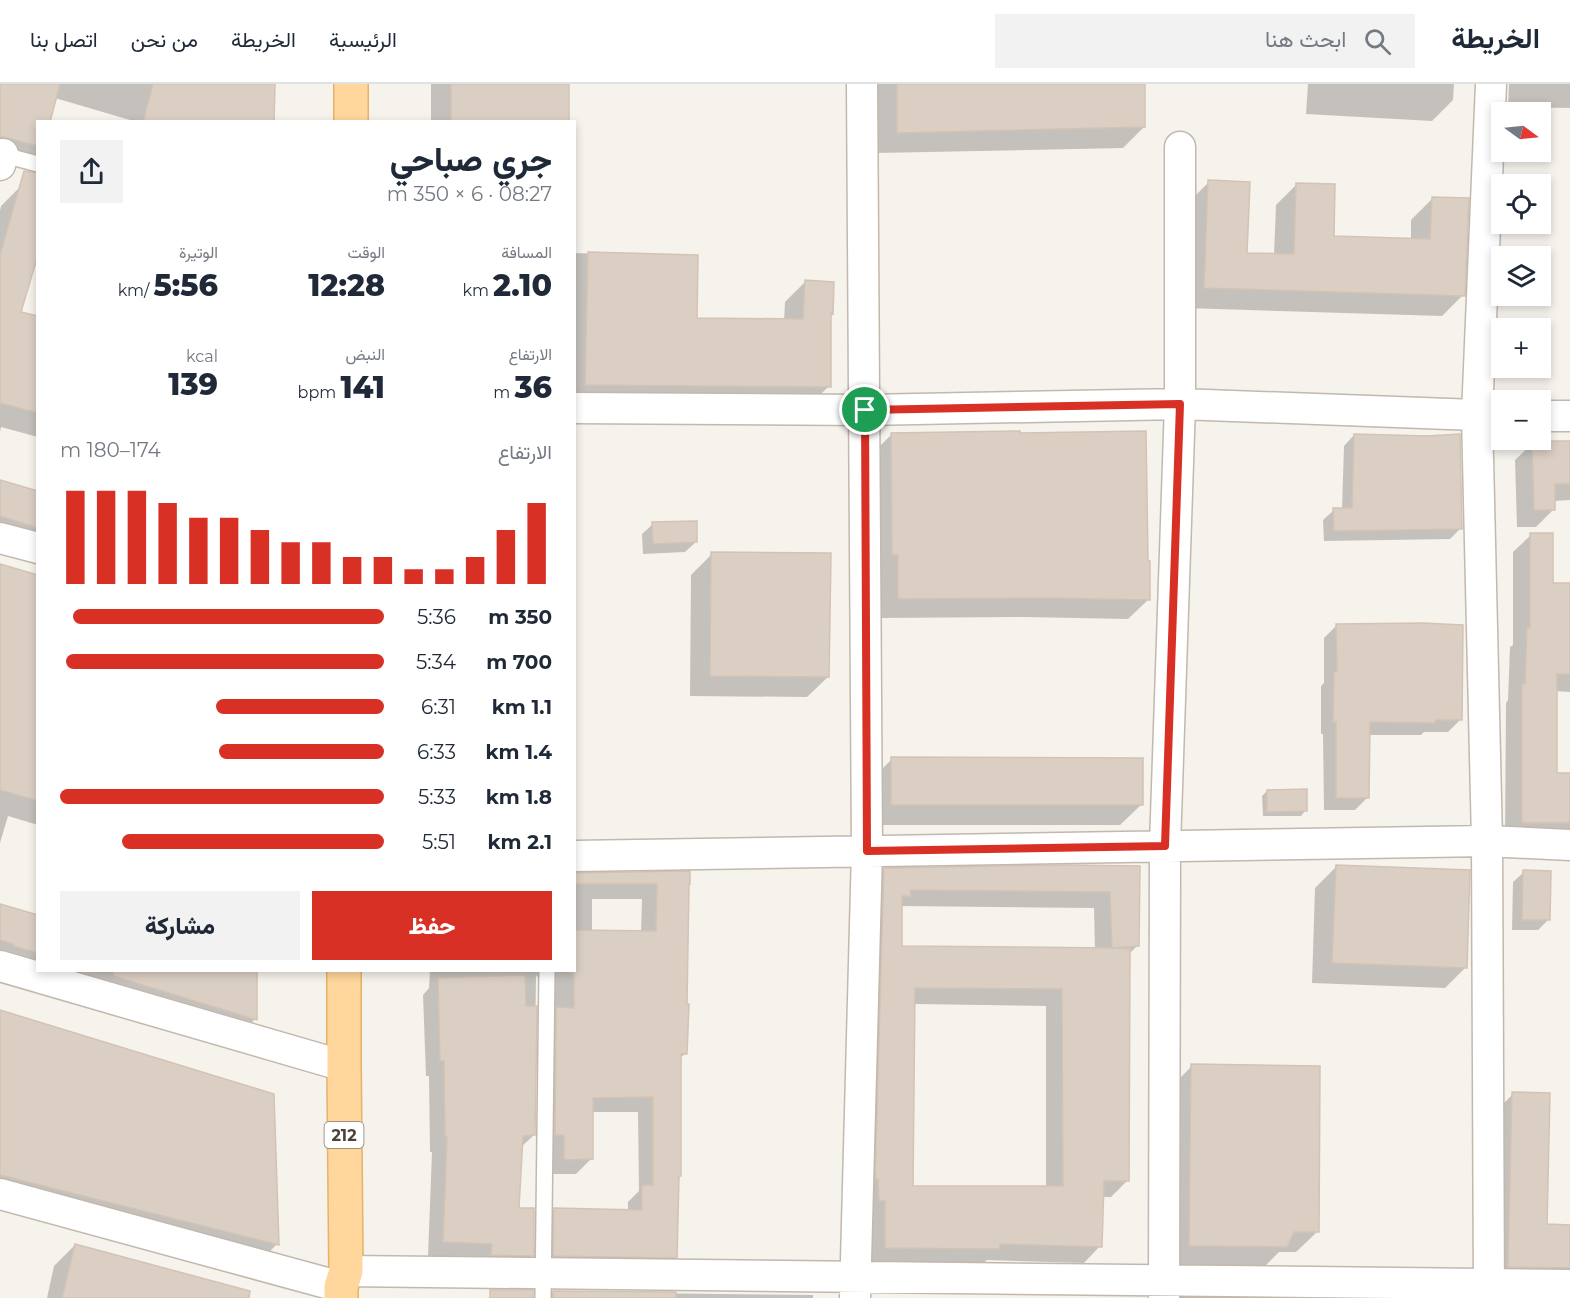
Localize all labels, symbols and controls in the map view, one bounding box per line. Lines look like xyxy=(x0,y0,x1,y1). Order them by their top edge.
search box xyxy=(995,14,1415,68)
text: الخريطة xyxy=(1451,21,1540,55)
icon: search xyxy=(1361,25,1394,58)
text: ابحث هنا xyxy=(1265,26,1346,53)
text: اتصل بنا xyxy=(30,27,98,52)
text: من نحن xyxy=(131,27,198,52)
text: الخريطة xyxy=(231,27,296,52)
text: الرئيسية xyxy=(329,27,397,52)
north arrow xyxy=(1491,102,1551,162)
map controls xyxy=(1491,102,1551,450)
text: جري صباحي xyxy=(390,139,552,179)
button: share xyxy=(60,140,123,203)
button: locate xyxy=(1491,174,1551,234)
text: 08:27 · 6 × 350 m xyxy=(387,182,552,206)
text: الوتيرة xyxy=(179,243,218,262)
text: الوقت xyxy=(347,243,385,262)
text: المسافة xyxy=(501,243,552,262)
button: layers xyxy=(1491,246,1551,306)
text: 5:56 xyxy=(154,267,218,304)
text: 12:28 xyxy=(308,267,385,304)
text: 2.10 xyxy=(493,267,552,304)
text: /km xyxy=(118,281,154,300)
text: km xyxy=(462,281,493,300)
button: + xyxy=(1491,318,1551,378)
text: النبض xyxy=(345,345,385,364)
text: الارتفاع xyxy=(509,345,552,364)
text: kcal xyxy=(186,347,218,366)
text: 139 xyxy=(168,366,218,403)
text: 141 xyxy=(340,369,385,406)
text: 36 xyxy=(514,369,552,406)
text: bpm xyxy=(298,383,340,402)
text: m xyxy=(493,383,514,402)
pin xyxy=(839,384,890,435)
button: − xyxy=(1491,390,1551,450)
icon: arrive xyxy=(848,393,881,426)
text: 174–180 m xyxy=(60,438,161,462)
text: الارتفاع xyxy=(498,440,552,464)
text: 5:36 xyxy=(417,605,456,629)
text: 350 m xyxy=(488,605,552,629)
text: 5:34 xyxy=(416,650,456,674)
text: 700 m xyxy=(486,650,552,674)
text: 6:31 xyxy=(421,695,456,719)
text: 1.1 km xyxy=(492,695,552,719)
text: 6:33 xyxy=(417,740,456,764)
text: 1.4 km xyxy=(485,740,552,764)
text: 5:33 xyxy=(418,785,456,809)
text: 1.8 km xyxy=(486,785,552,809)
text: 5:51 xyxy=(422,830,456,854)
text: 2.1 km xyxy=(488,830,552,854)
button: مشاركة xyxy=(60,891,300,960)
button: حفظ xyxy=(312,891,552,960)
road number: 212 xyxy=(324,1122,364,1148)

